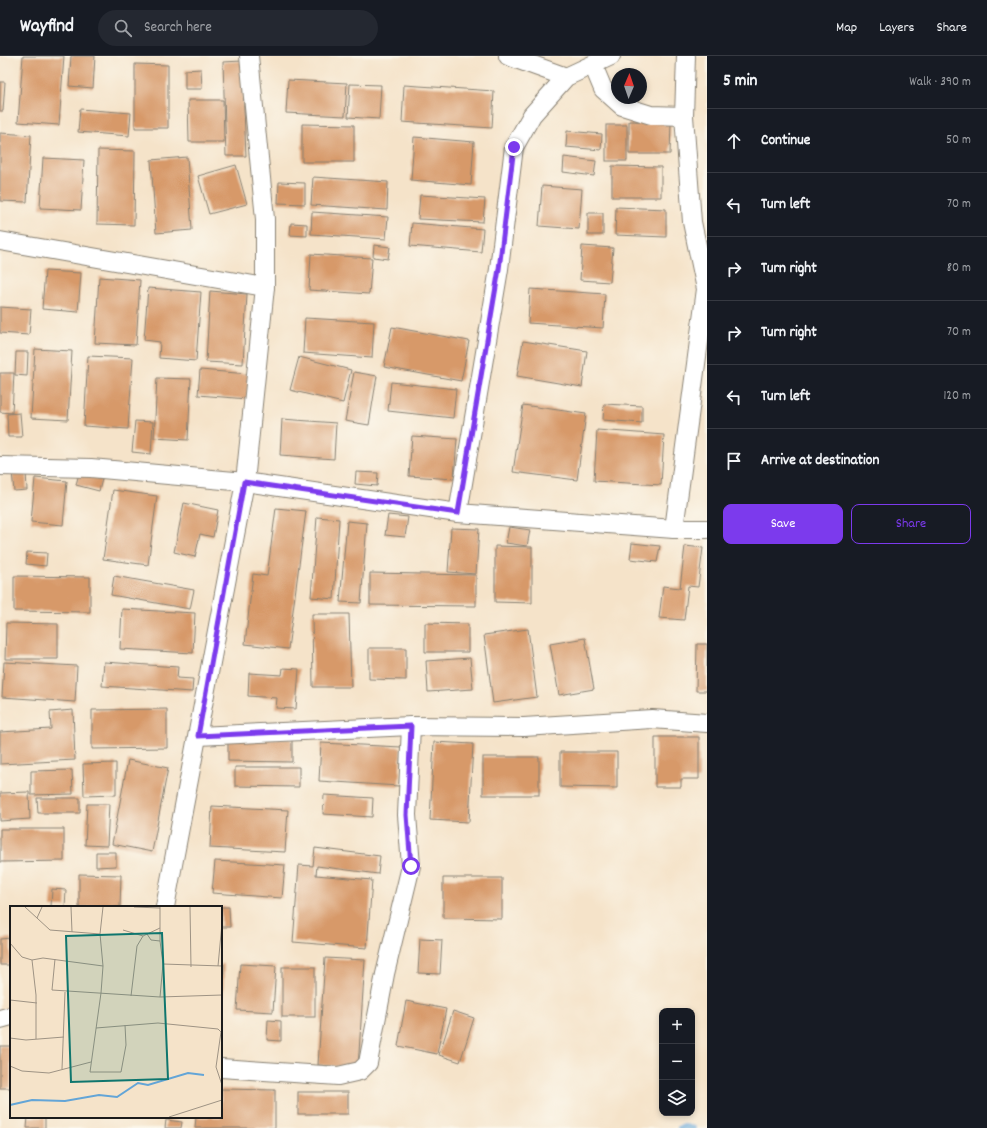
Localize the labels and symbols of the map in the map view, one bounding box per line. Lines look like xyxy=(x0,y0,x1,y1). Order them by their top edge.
north arrow xyxy=(611,68,647,104)
route end xyxy=(505,138,523,156)
route start xyxy=(402,857,420,875)
inset map xyxy=(10,906,222,1118)

